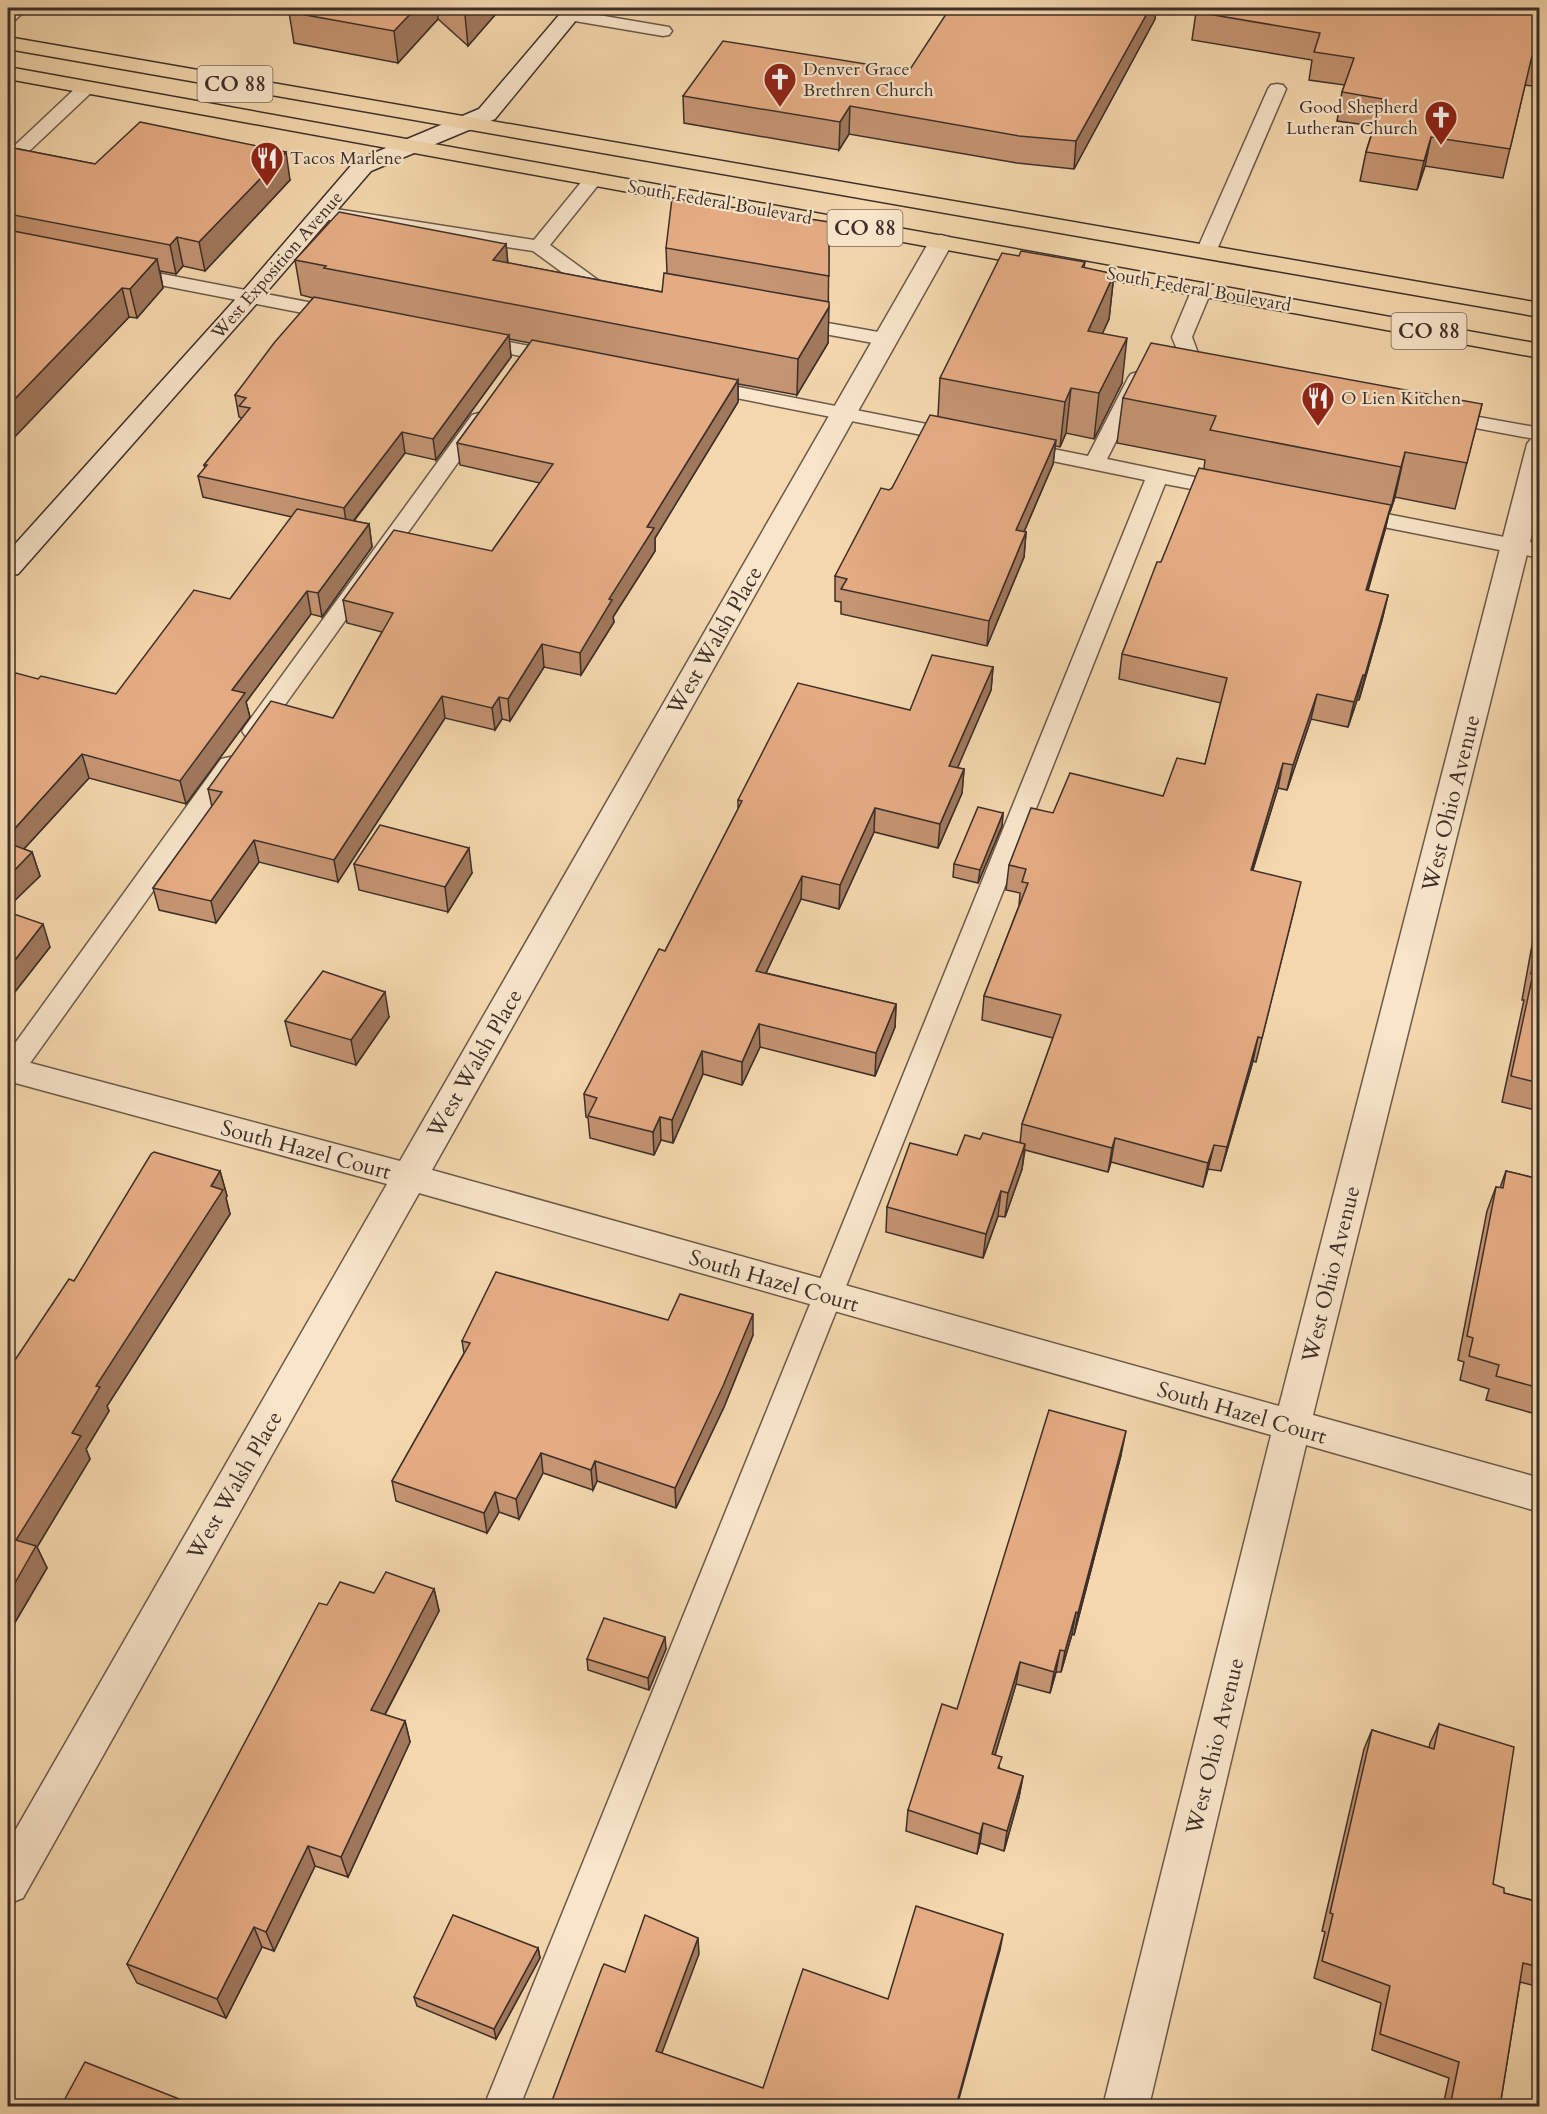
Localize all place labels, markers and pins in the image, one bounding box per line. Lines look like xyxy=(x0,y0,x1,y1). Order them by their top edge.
place label: Denver Grace Brethren Church xyxy=(803,57,934,103)
church icon: Denver Grace Brethren Church xyxy=(762,61,798,108)
place label: Good Shepherd Lutheran Church xyxy=(1286,95,1418,141)
church icon: Good Shepherd Lutheran Church xyxy=(1423,99,1459,146)
restaurant icon: Tacos Marlene xyxy=(249,140,285,187)
place label: Tacos Marlene xyxy=(290,146,402,171)
restaurant icon: O Lien Kitchen xyxy=(1300,380,1336,427)
place label: O Lien Kitchen xyxy=(1341,386,1462,411)

